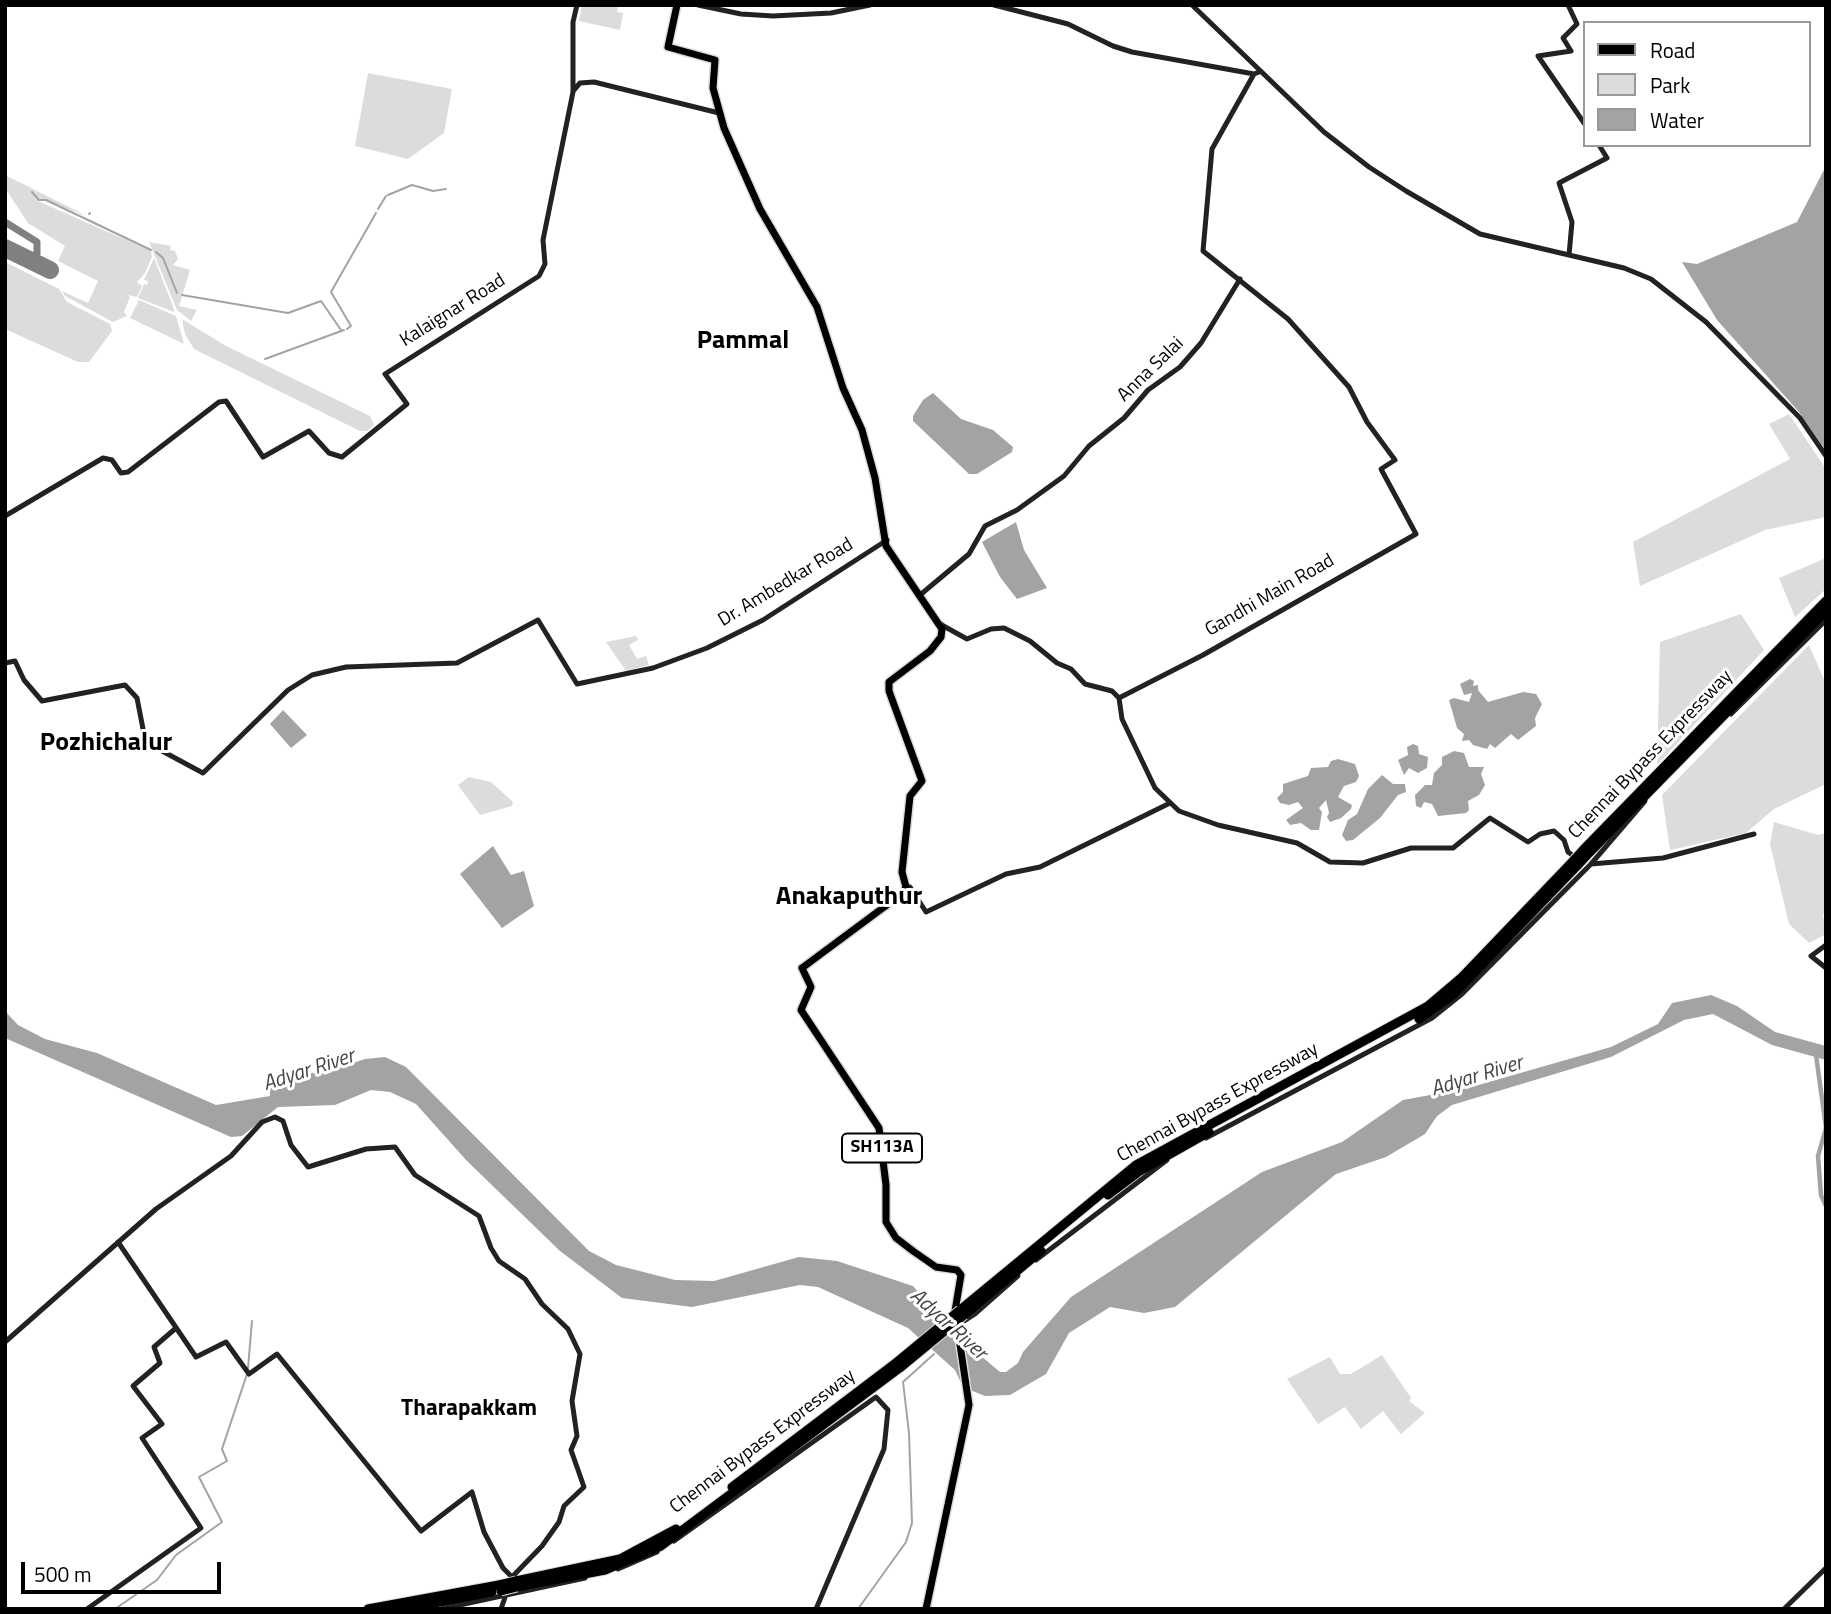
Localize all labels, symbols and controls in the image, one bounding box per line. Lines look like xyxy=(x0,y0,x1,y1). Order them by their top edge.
legend xyxy=(1582,21,1810,147)
text: Road xyxy=(1650,34,1695,66)
text: Park xyxy=(1650,69,1690,101)
text: Water xyxy=(1650,104,1704,136)
street label: Kalaignar Road xyxy=(396,270,510,352)
district label: Pammal xyxy=(697,326,789,358)
street label: Anna Salai xyxy=(1113,333,1189,407)
street label: Dr. Ambedkar Road xyxy=(714,534,858,632)
street label: Gandhi Main Road xyxy=(1201,550,1339,642)
street label: Chennai Bypass Expressway xyxy=(1564,666,1738,844)
district label: Pozhichalur xyxy=(40,728,172,760)
district label: Anakaputhur xyxy=(776,882,922,914)
street label: Chennai Bypass Expressway xyxy=(1114,1038,1322,1168)
water label: Adyar River xyxy=(260,1044,358,1098)
water label: Adyar River xyxy=(1428,1051,1526,1103)
road number: SH113A xyxy=(842,1134,922,1162)
water label: Adyar River xyxy=(904,1284,992,1366)
street label: Chennai Bypass Expressway xyxy=(666,1365,860,1519)
district label: Tharapakkam xyxy=(401,1395,537,1423)
scale bar xyxy=(24,1548,224,1592)
text: 500 m xyxy=(34,1558,91,1590)

